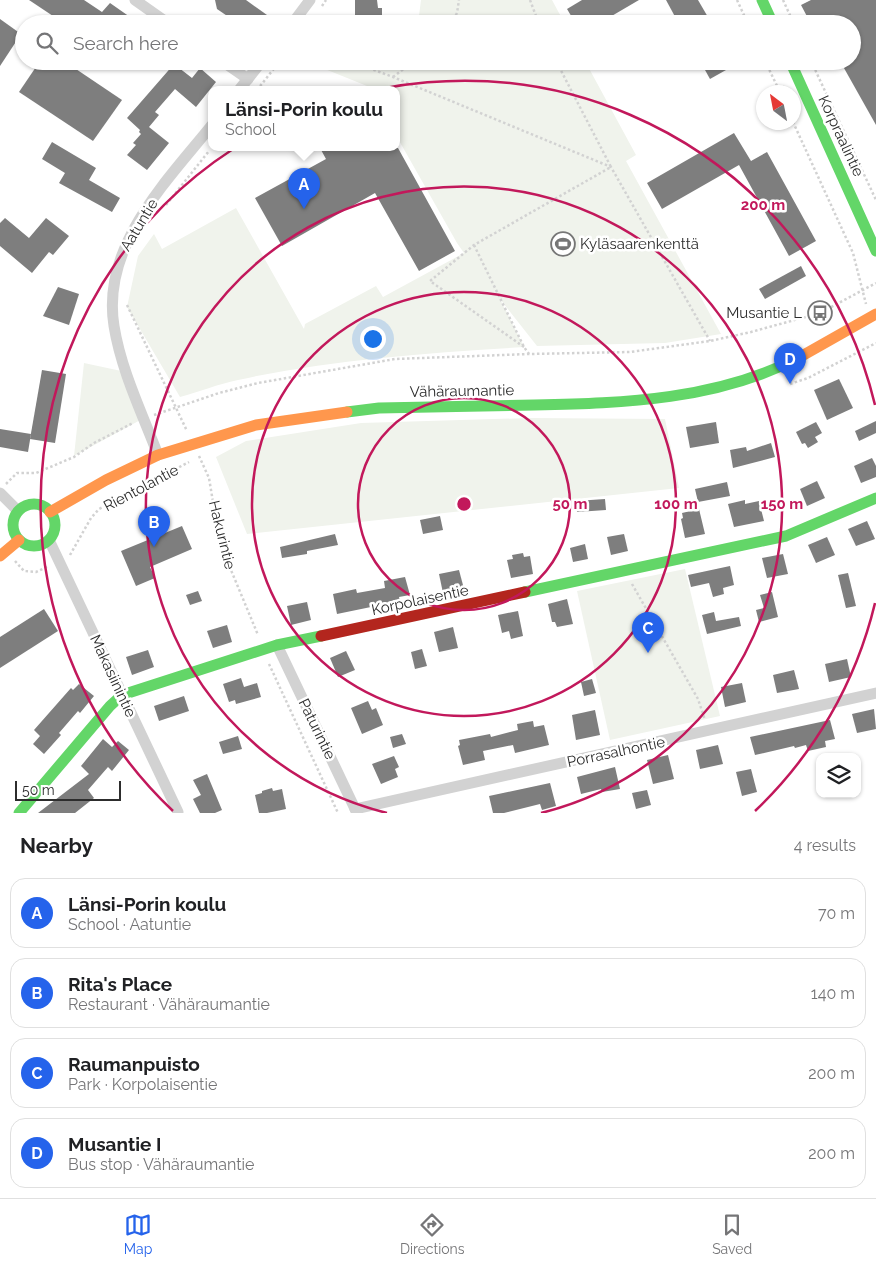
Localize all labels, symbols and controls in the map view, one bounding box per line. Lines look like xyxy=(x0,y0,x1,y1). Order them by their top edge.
search box xyxy=(15,15,861,70)
icon: search xyxy=(33,29,61,57)
text: Search here xyxy=(73,32,179,54)
north arrow xyxy=(756,85,801,130)
popup xyxy=(208,86,400,151)
street label: Korpraalintie xyxy=(814,93,868,180)
text: Länsi-Porin koulu xyxy=(225,98,383,120)
text: School xyxy=(225,120,276,139)
pin: A xyxy=(288,168,320,209)
street label: Aatuntie xyxy=(116,195,162,254)
text: 200 m xyxy=(741,196,785,214)
sports icon: Kyläsaarenkenttä xyxy=(550,231,576,257)
place label: Kyläsaarenkenttä xyxy=(580,235,699,253)
bus stop icon: Musantie L xyxy=(807,300,833,326)
place label: Musantie L xyxy=(726,304,802,322)
your location xyxy=(360,326,386,352)
pin: D xyxy=(774,343,806,384)
street label: Vähäraumantie xyxy=(410,381,515,401)
street label: Rientolantie xyxy=(100,461,182,515)
centre of rings xyxy=(455,495,473,513)
text: 50 m xyxy=(552,495,588,513)
text: 100 m xyxy=(654,495,698,513)
text: 150 m xyxy=(761,495,803,513)
street label: Hakurintie xyxy=(205,499,239,571)
pin: B xyxy=(138,506,170,547)
street label: Korpolaisentie xyxy=(370,581,470,619)
pin: C xyxy=(632,612,664,653)
street label: Makasiinintie xyxy=(86,632,140,720)
street label: Paturintie xyxy=(295,696,340,763)
street label: Porrasalhontie xyxy=(565,733,667,771)
map controls xyxy=(816,753,861,798)
button: layers xyxy=(816,753,861,798)
scale bar xyxy=(15,778,121,801)
text: 50 m xyxy=(22,782,55,798)
text: Nearby xyxy=(20,833,93,858)
text: 4 results xyxy=(794,836,856,855)
text: Länsi-Porin koulu xyxy=(68,893,226,915)
text: A xyxy=(32,904,42,923)
text: 70 m xyxy=(818,904,855,923)
text: School · Aatuntie xyxy=(68,915,191,934)
text: Rita's Place xyxy=(68,973,172,995)
text: B xyxy=(32,984,42,1003)
text: 140 m xyxy=(811,984,855,1003)
text: Restaurant · Vähäraumantie xyxy=(68,995,270,1014)
text: Raumanpuisto xyxy=(68,1053,200,1075)
text: C xyxy=(32,1064,42,1083)
text: 200 m xyxy=(808,1064,855,1083)
text: Park · Korpolaisentie xyxy=(68,1075,217,1094)
text: Musantie I xyxy=(68,1133,161,1155)
text: D xyxy=(31,1144,43,1163)
text: 200 m xyxy=(808,1144,855,1163)
text: Bus stop · Vähäraumantie xyxy=(68,1155,254,1174)
tab: Map xyxy=(124,1211,152,1257)
tab: Directions xyxy=(400,1211,465,1257)
tab: Saved xyxy=(712,1211,752,1257)

